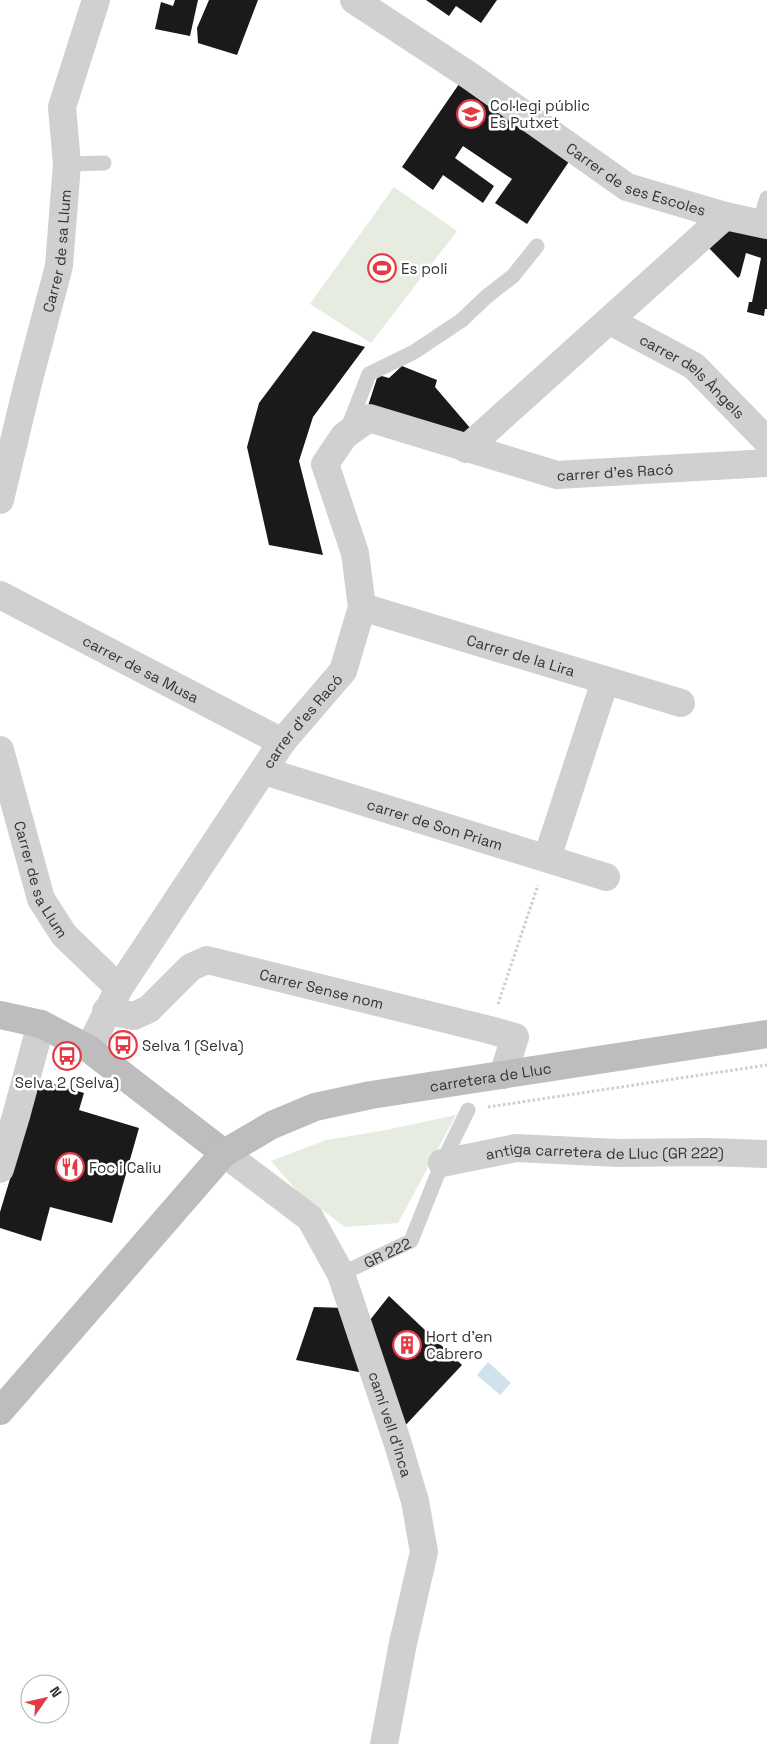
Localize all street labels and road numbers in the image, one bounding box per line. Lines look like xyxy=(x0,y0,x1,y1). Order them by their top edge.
street label: Carrer de ses Escoles xyxy=(563,138,708,219)
street label: Carrer de sa Llum xyxy=(38,189,74,314)
street label: carrer dels Àngels xyxy=(637,329,749,423)
street label: carrer d'es Racó xyxy=(556,459,674,485)
street label: carrer de sa Musa xyxy=(80,630,203,707)
street label: Carrer de la Lira xyxy=(464,630,578,680)
street label: carrer d'es Racó xyxy=(258,670,346,772)
street label: carrer de Son Priam xyxy=(365,794,505,854)
street label: Carrer de sa Llum xyxy=(10,819,73,941)
street label: Carrer Sense nom xyxy=(258,964,386,1013)
street label: carretera de Lluc xyxy=(428,1058,553,1095)
street label: antiga carretera de Lluc (GR 222) xyxy=(484,1138,724,1163)
street label: GR 222 xyxy=(360,1233,414,1272)
street label: camí vell d'Inca xyxy=(365,1369,417,1480)

